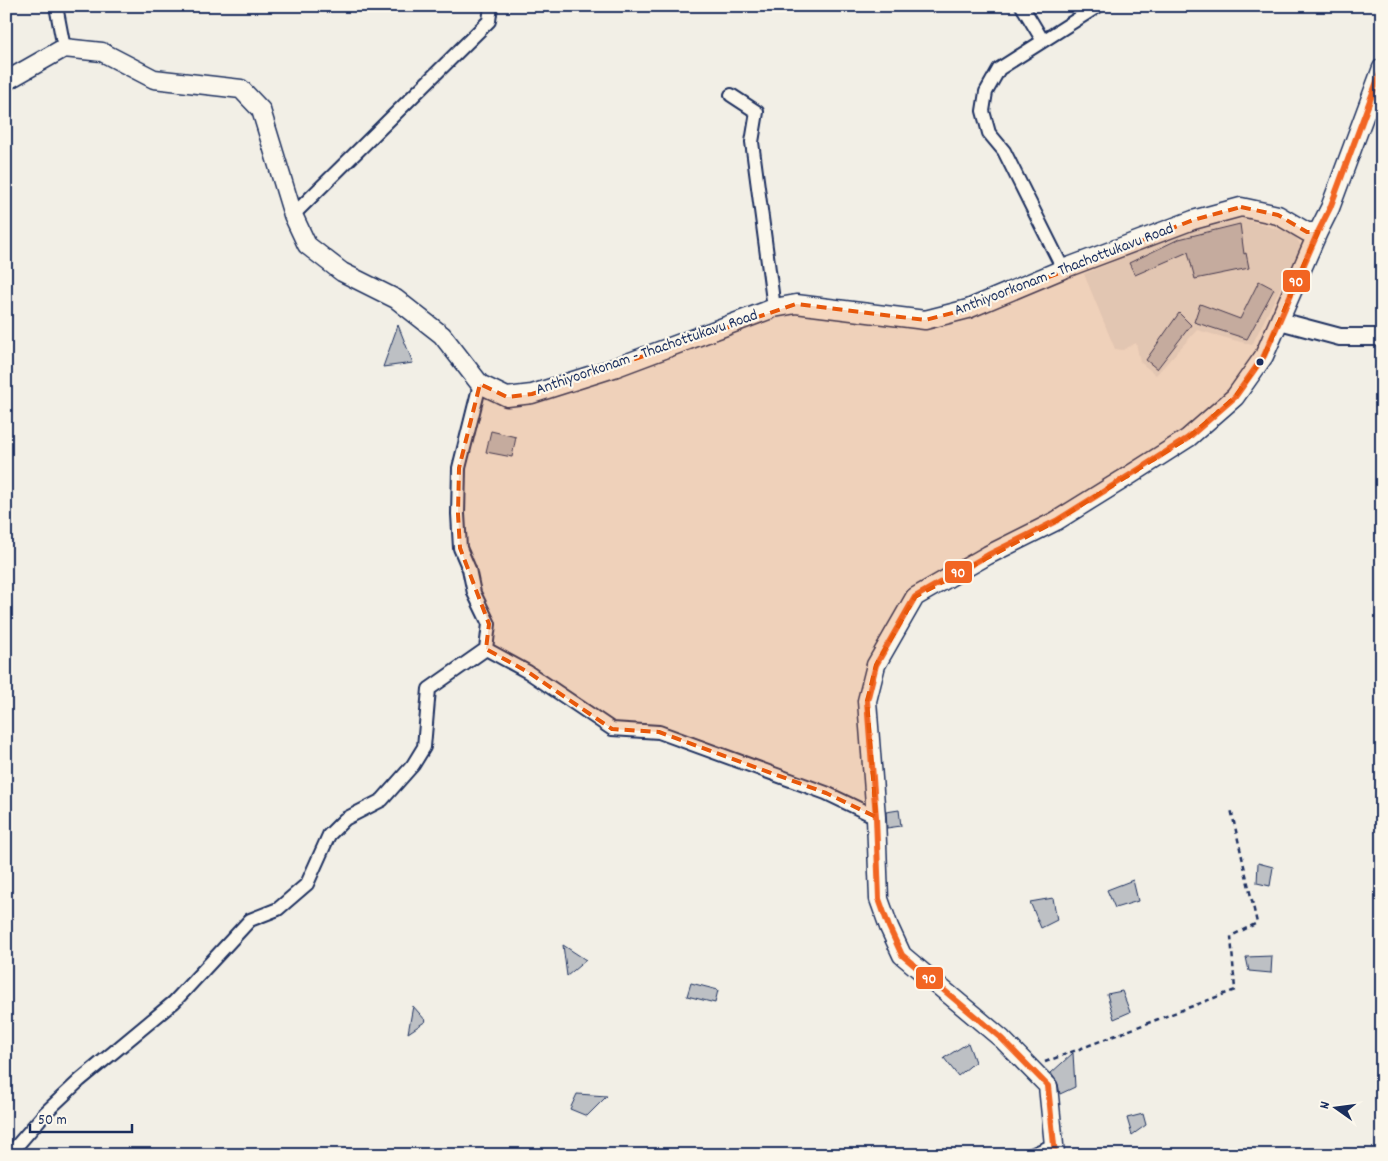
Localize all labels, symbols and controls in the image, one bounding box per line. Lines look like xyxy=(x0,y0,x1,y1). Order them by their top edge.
street label: Anthiyoorkonam - Thachottukavu Road xyxy=(951,217,1177,323)
line badge: 90 xyxy=(1282,269,1311,293)
text: 90 xyxy=(1289,273,1303,293)
street label: Anthiyoorkonam - Thachottukavu Road xyxy=(533,304,761,402)
unlabelled marker xyxy=(1255,357,1265,367)
line badge: 90 xyxy=(944,560,973,584)
text: 90 xyxy=(951,564,965,584)
line badge: 90 xyxy=(915,966,944,990)
text: 90 xyxy=(922,970,936,990)
north arrow xyxy=(1310,1084,1360,1134)
text: N xyxy=(1315,1099,1336,1111)
scale bar xyxy=(30,1101,132,1133)
text: 50 m xyxy=(38,1110,67,1132)

